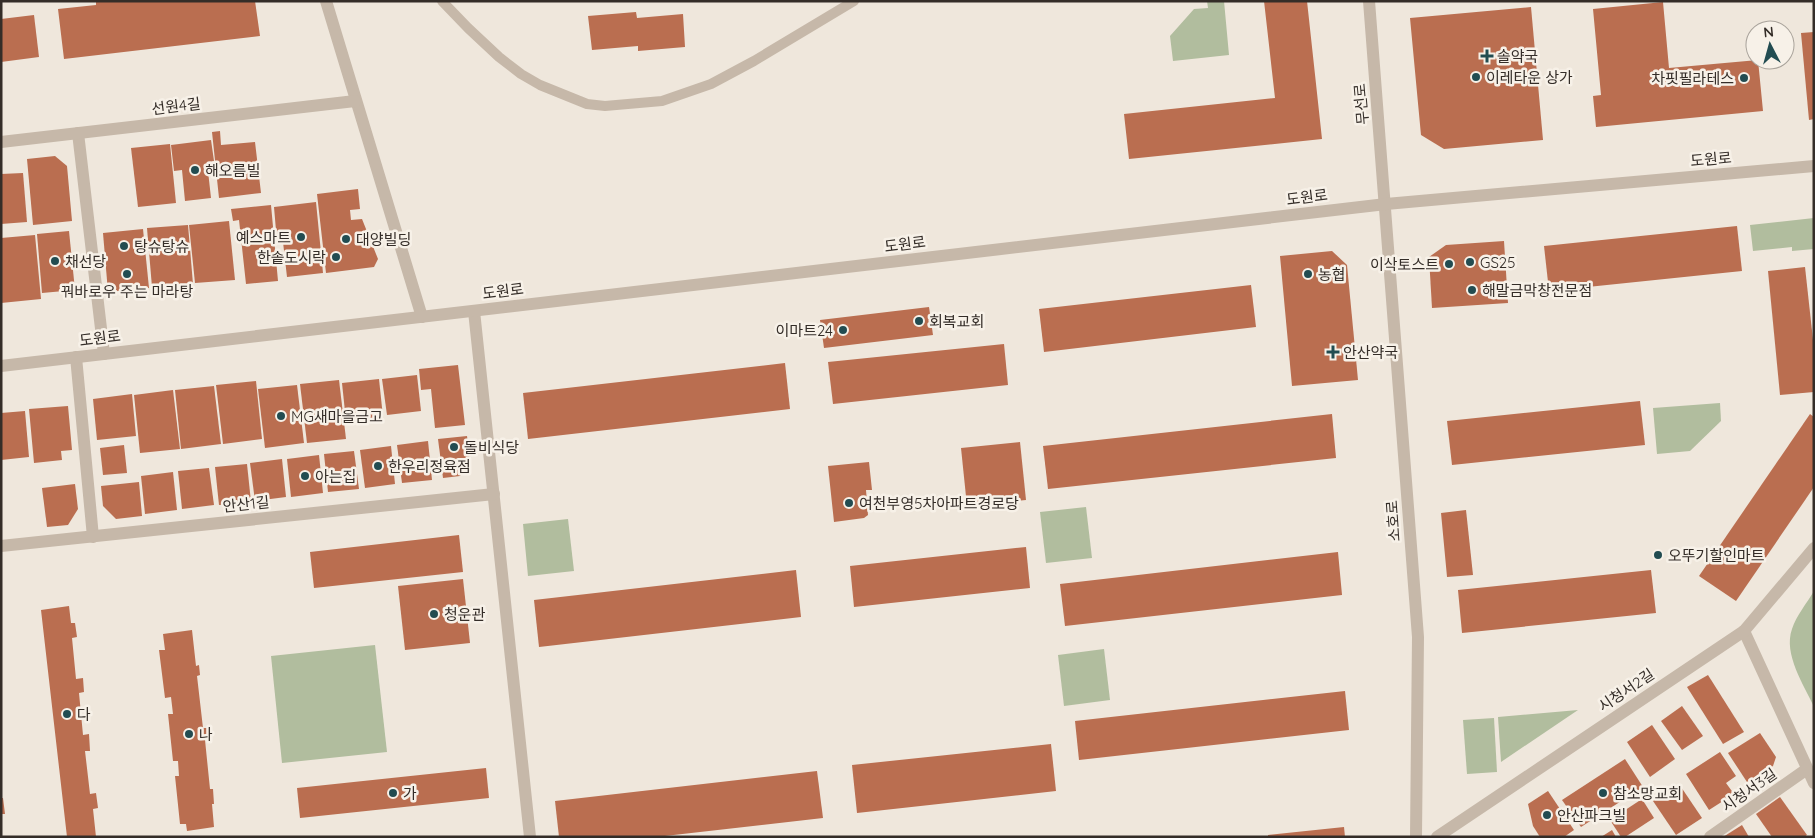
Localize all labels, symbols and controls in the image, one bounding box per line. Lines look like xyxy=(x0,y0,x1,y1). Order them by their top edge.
north arrow xyxy=(1745,20,1795,70)
text: N xyxy=(1763,23,1775,42)
place label: 솔약국 xyxy=(1497,47,1538,66)
marker: 솔약국 xyxy=(1481,50,1493,62)
place label: 이레타운 상가 xyxy=(1486,68,1573,87)
place label: 차핏필라테스 xyxy=(1651,69,1734,88)
marker: 이레타운 상가 xyxy=(1470,71,1482,83)
marker: 차핏필라테스 xyxy=(1738,72,1750,84)
street label: 무선로 xyxy=(1350,83,1372,125)
street label: 선원4길 xyxy=(150,94,202,118)
street label: 도원로 xyxy=(1690,148,1732,170)
place label: 해오름빌 xyxy=(205,161,260,180)
marker: 해오름빌 xyxy=(189,164,201,176)
street label: 도원로 xyxy=(1285,185,1329,209)
place label: 예스마트 xyxy=(236,228,291,247)
place label: 대양빌딩 xyxy=(356,230,411,249)
marker: 예스마트 xyxy=(295,231,307,243)
street label: 도원로 xyxy=(883,232,927,256)
marker: 대양빌딩 xyxy=(340,233,352,245)
place label: 탕슈탕슈 xyxy=(134,237,189,256)
marker: 탕슈탕슈 xyxy=(118,240,130,252)
place label: 한솥도시락 xyxy=(257,248,326,267)
marker: 한솥도시락 xyxy=(330,251,342,263)
place label: 채선당 xyxy=(65,252,107,271)
place label: GS25 xyxy=(1480,253,1515,272)
marker: 채선당 xyxy=(49,255,61,267)
place label: 이삭토스트 xyxy=(1370,255,1439,274)
marker: GS25 xyxy=(1464,256,1476,268)
marker: 이삭토스트 xyxy=(1443,258,1455,270)
place label: 농협 xyxy=(1318,265,1346,284)
marker: 꿔바로우 주는 마라탕 xyxy=(121,268,133,280)
marker: 농협 xyxy=(1302,268,1314,280)
street label: 도원로 xyxy=(481,279,525,303)
place label: 해말금막창전문점 xyxy=(1482,281,1592,300)
place label: 꿔바로우 주는 마라탕 xyxy=(61,282,193,301)
marker: 해말금막창전문점 xyxy=(1466,284,1478,296)
place label: 회복교회 xyxy=(929,312,984,331)
marker: 회복교회 xyxy=(913,315,925,327)
place label: 이마트24 xyxy=(776,321,833,340)
marker: 이마트24 xyxy=(837,324,849,336)
street label: 도원로 xyxy=(78,326,122,350)
place label: 안산약국 xyxy=(1343,343,1398,362)
marker: 안산약국 xyxy=(1327,346,1339,358)
place label: MG새마을금고 xyxy=(291,407,383,426)
marker: MG새마을금고 xyxy=(275,410,287,422)
place label: 돌비식당 xyxy=(464,438,519,457)
marker: 돌비식당 xyxy=(448,441,460,453)
place label: 한우리정육점 xyxy=(388,457,471,476)
marker: 한우리정육점 xyxy=(372,460,384,472)
place label: 아는집 xyxy=(315,467,356,486)
marker: 아는집 xyxy=(299,470,311,482)
street label: 안산1길 xyxy=(222,492,270,516)
place label: 여천부영5차아파트경로당 xyxy=(859,494,1019,513)
marker: 여천부영5차아파트경로당 xyxy=(843,497,855,509)
street label: 소호로 xyxy=(1382,500,1404,542)
place label: 오뚜기할인마트 xyxy=(1668,546,1765,565)
marker: 오뚜기할인마트 xyxy=(1652,549,1664,561)
place label: 청운관 xyxy=(444,605,486,624)
marker: 청운관 xyxy=(428,608,440,620)
street label: 시청서2길 xyxy=(1594,664,1658,716)
place label: 다 xyxy=(77,705,91,724)
marker: 다 xyxy=(61,708,73,720)
place label: 나 xyxy=(199,725,213,744)
marker: 나 xyxy=(183,728,195,740)
street label: 시청서3길 xyxy=(1718,764,1780,816)
place label: 가 xyxy=(403,784,417,803)
place label: 참소망교회 xyxy=(1613,784,1682,803)
marker: 가 xyxy=(387,787,399,799)
marker: 참소망교회 xyxy=(1597,787,1609,799)
place label: 안산파크빌 xyxy=(1557,806,1626,825)
marker: 안산파크빌 xyxy=(1541,809,1553,821)

